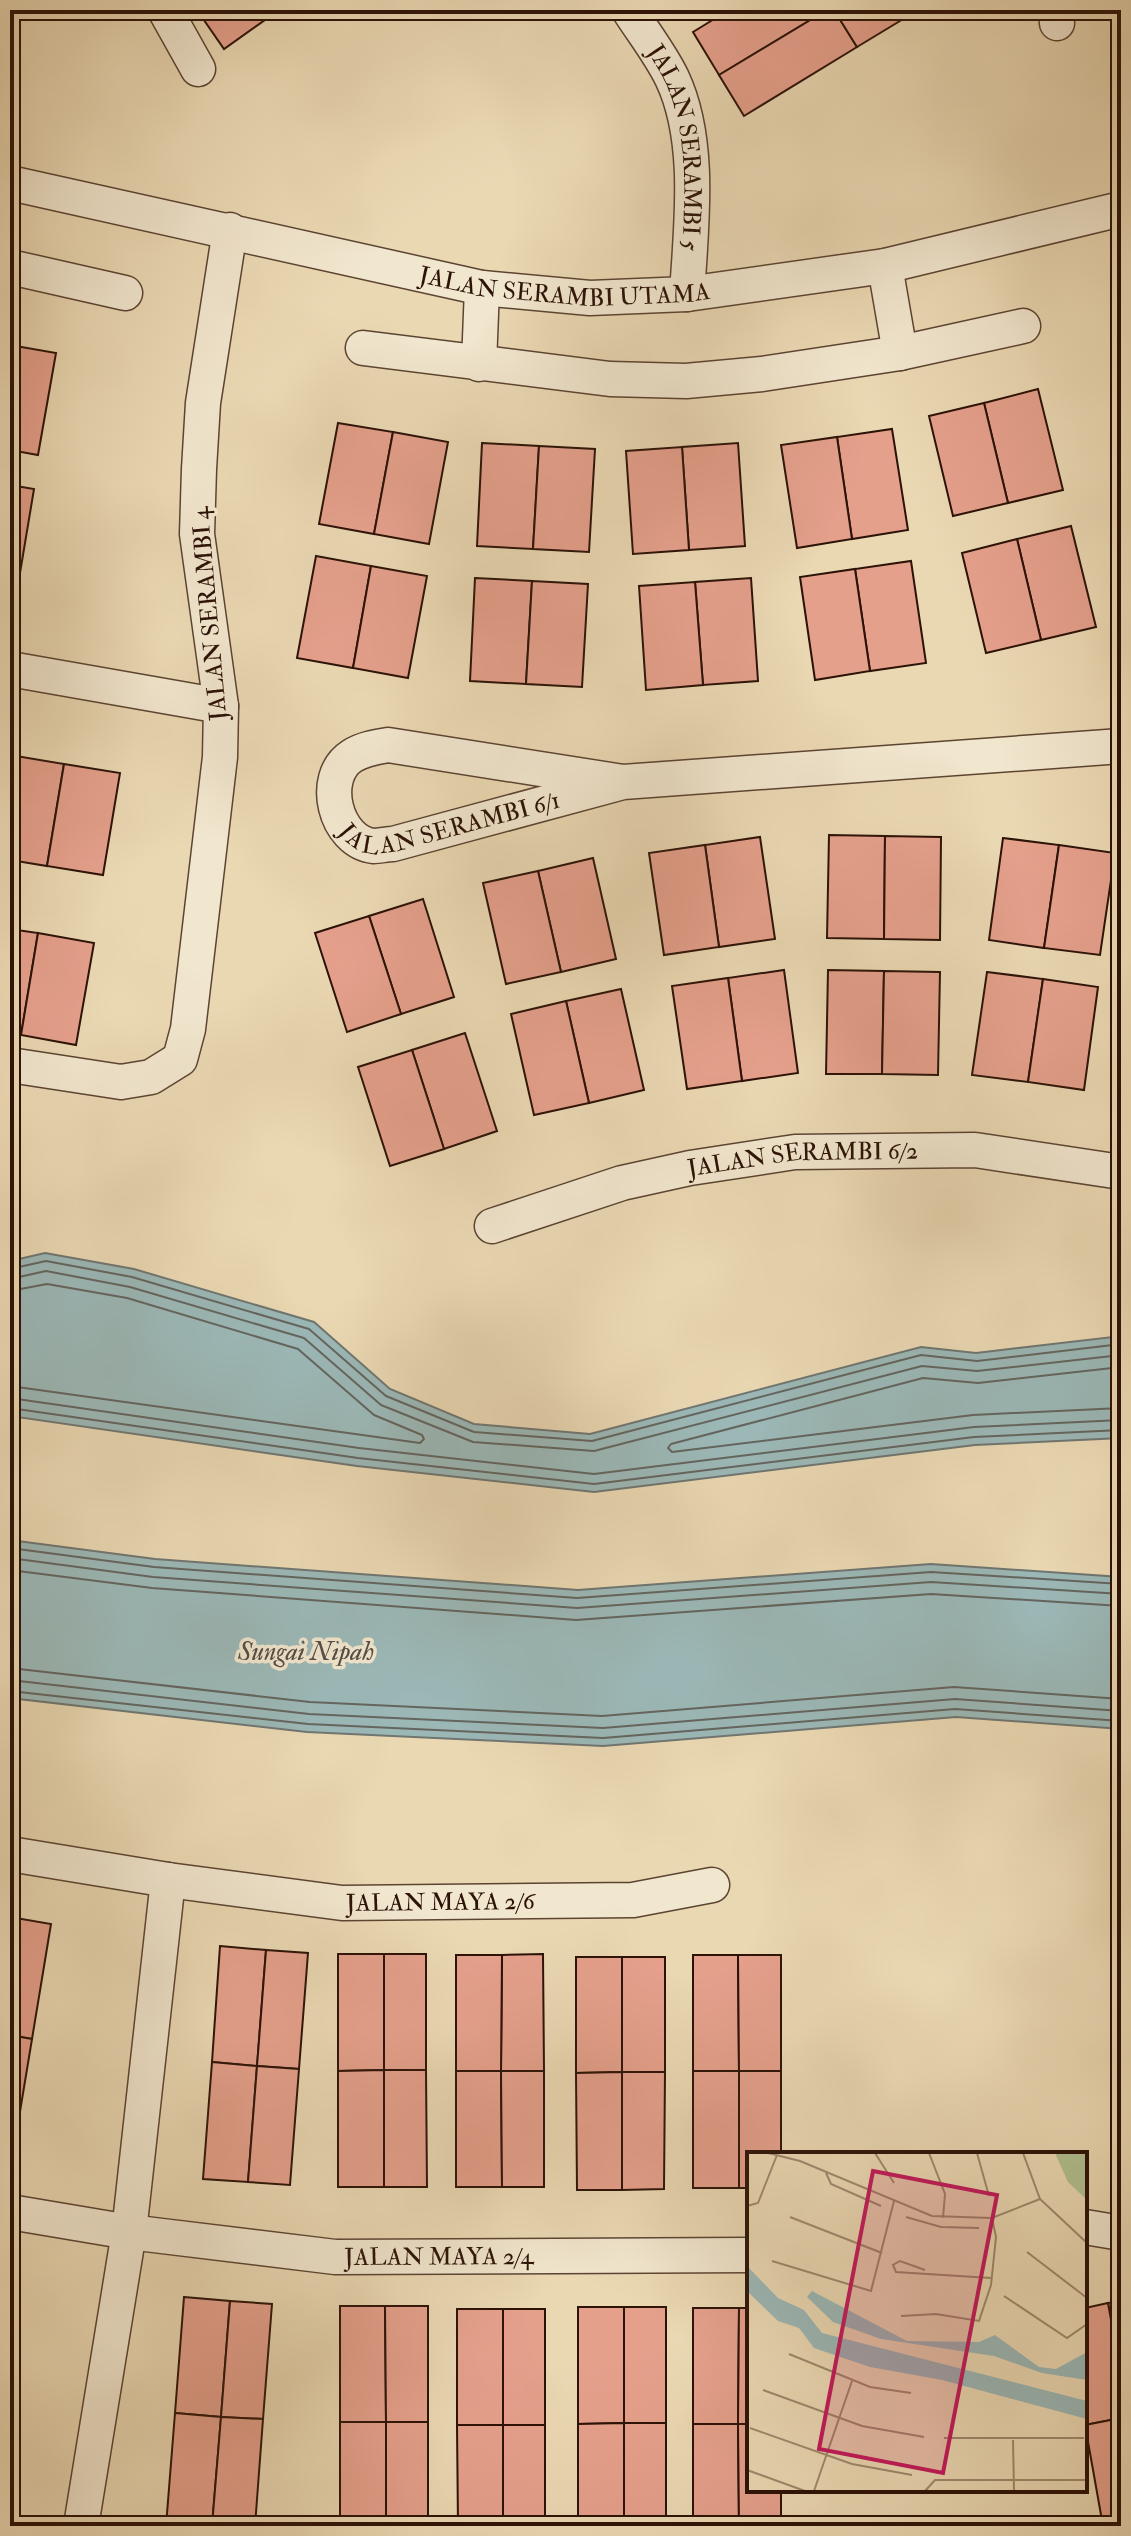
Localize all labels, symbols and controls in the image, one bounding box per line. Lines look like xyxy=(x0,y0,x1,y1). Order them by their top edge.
street label: JALAN SERAMBI 5 xyxy=(640,38,707,252)
street label: JALAN SERAMBI UTAMA xyxy=(415,259,712,314)
street label: JALAN SERAMBI 4 xyxy=(185,505,234,723)
street label: JALAN SERAMBI 6/1 xyxy=(331,785,563,863)
street label: JALAN SERAMBI 6/2 xyxy=(684,1136,918,1184)
water label: Sungai Nipah xyxy=(237,1636,374,1668)
street label: JALAN MAYA 2/6 xyxy=(345,1886,537,1919)
inset map xyxy=(747,2152,1087,2492)
street label: JALAN MAYA 2/4 xyxy=(343,2241,535,2273)

